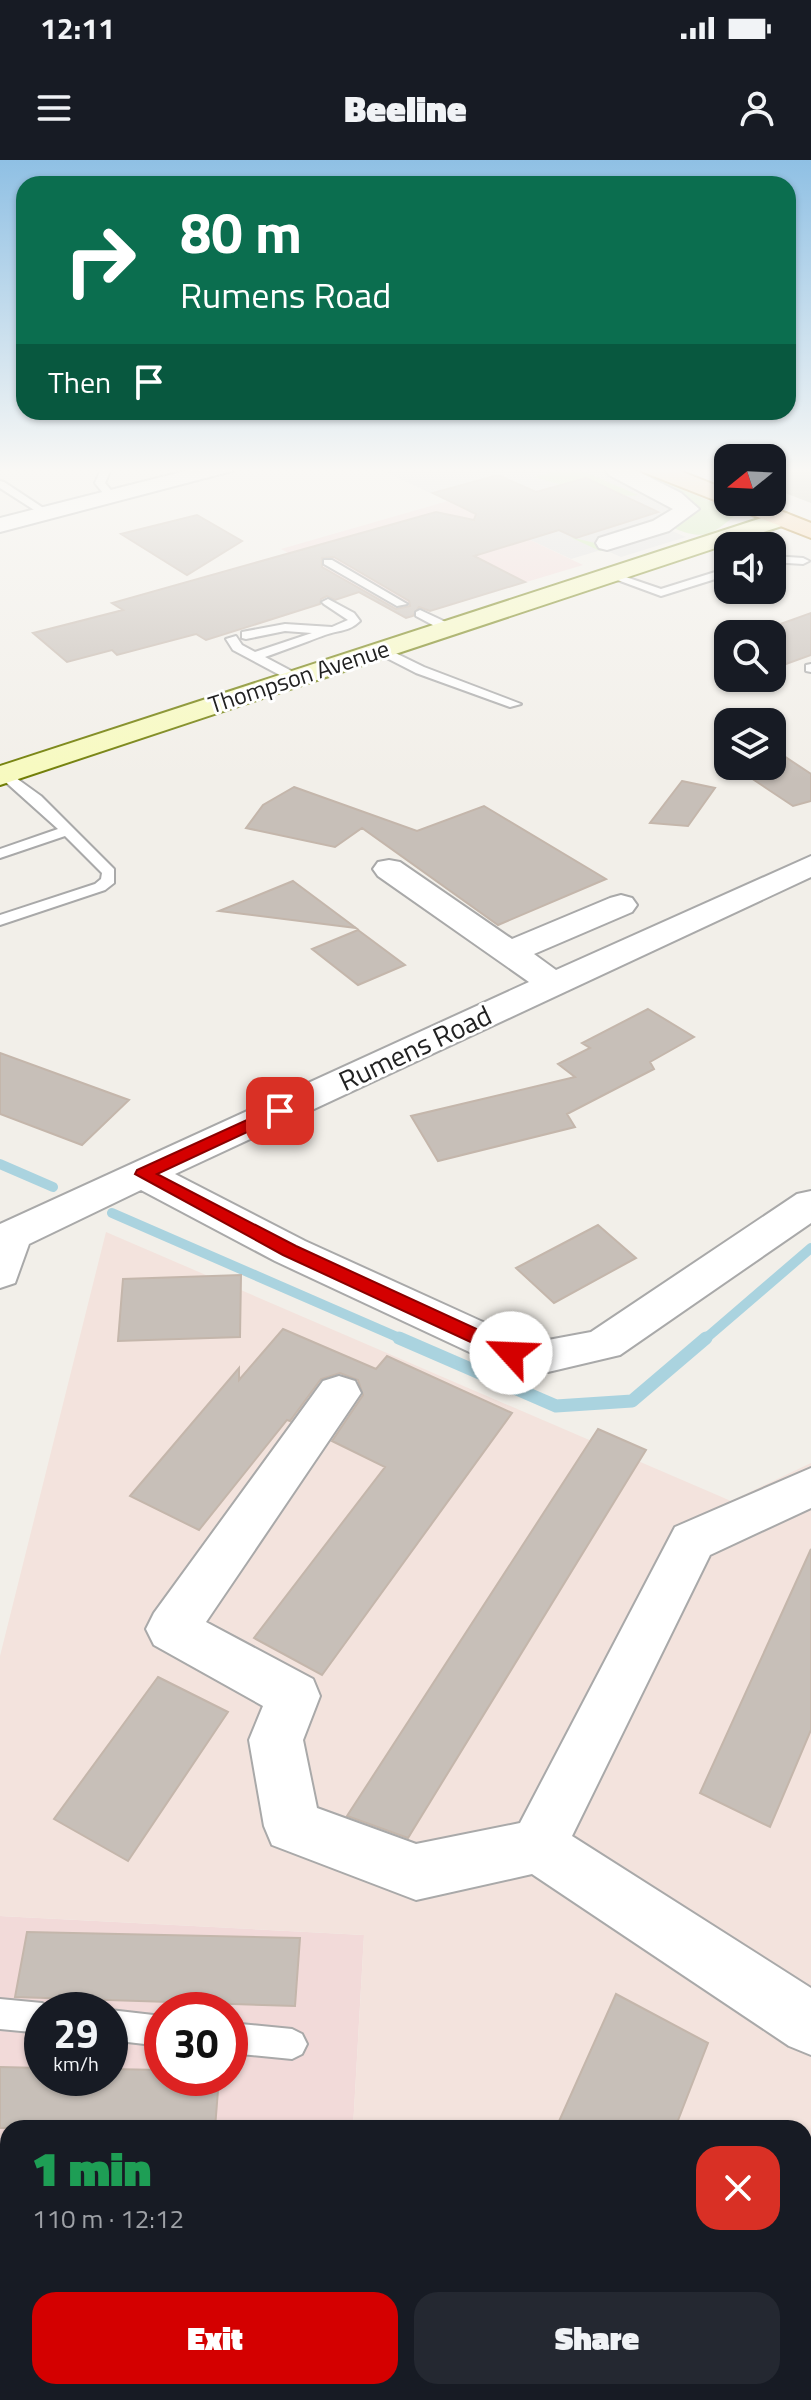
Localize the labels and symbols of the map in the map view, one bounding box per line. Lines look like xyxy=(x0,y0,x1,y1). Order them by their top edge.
north arrow xyxy=(714,444,786,516)
street label: Thompson Avenue xyxy=(204,630,394,722)
street label: Rumens Road xyxy=(331,993,498,1102)
pin xyxy=(246,1077,314,1145)
position arrow xyxy=(469,1311,553,1395)
speed limit sign: 30 xyxy=(144,1992,248,2096)

